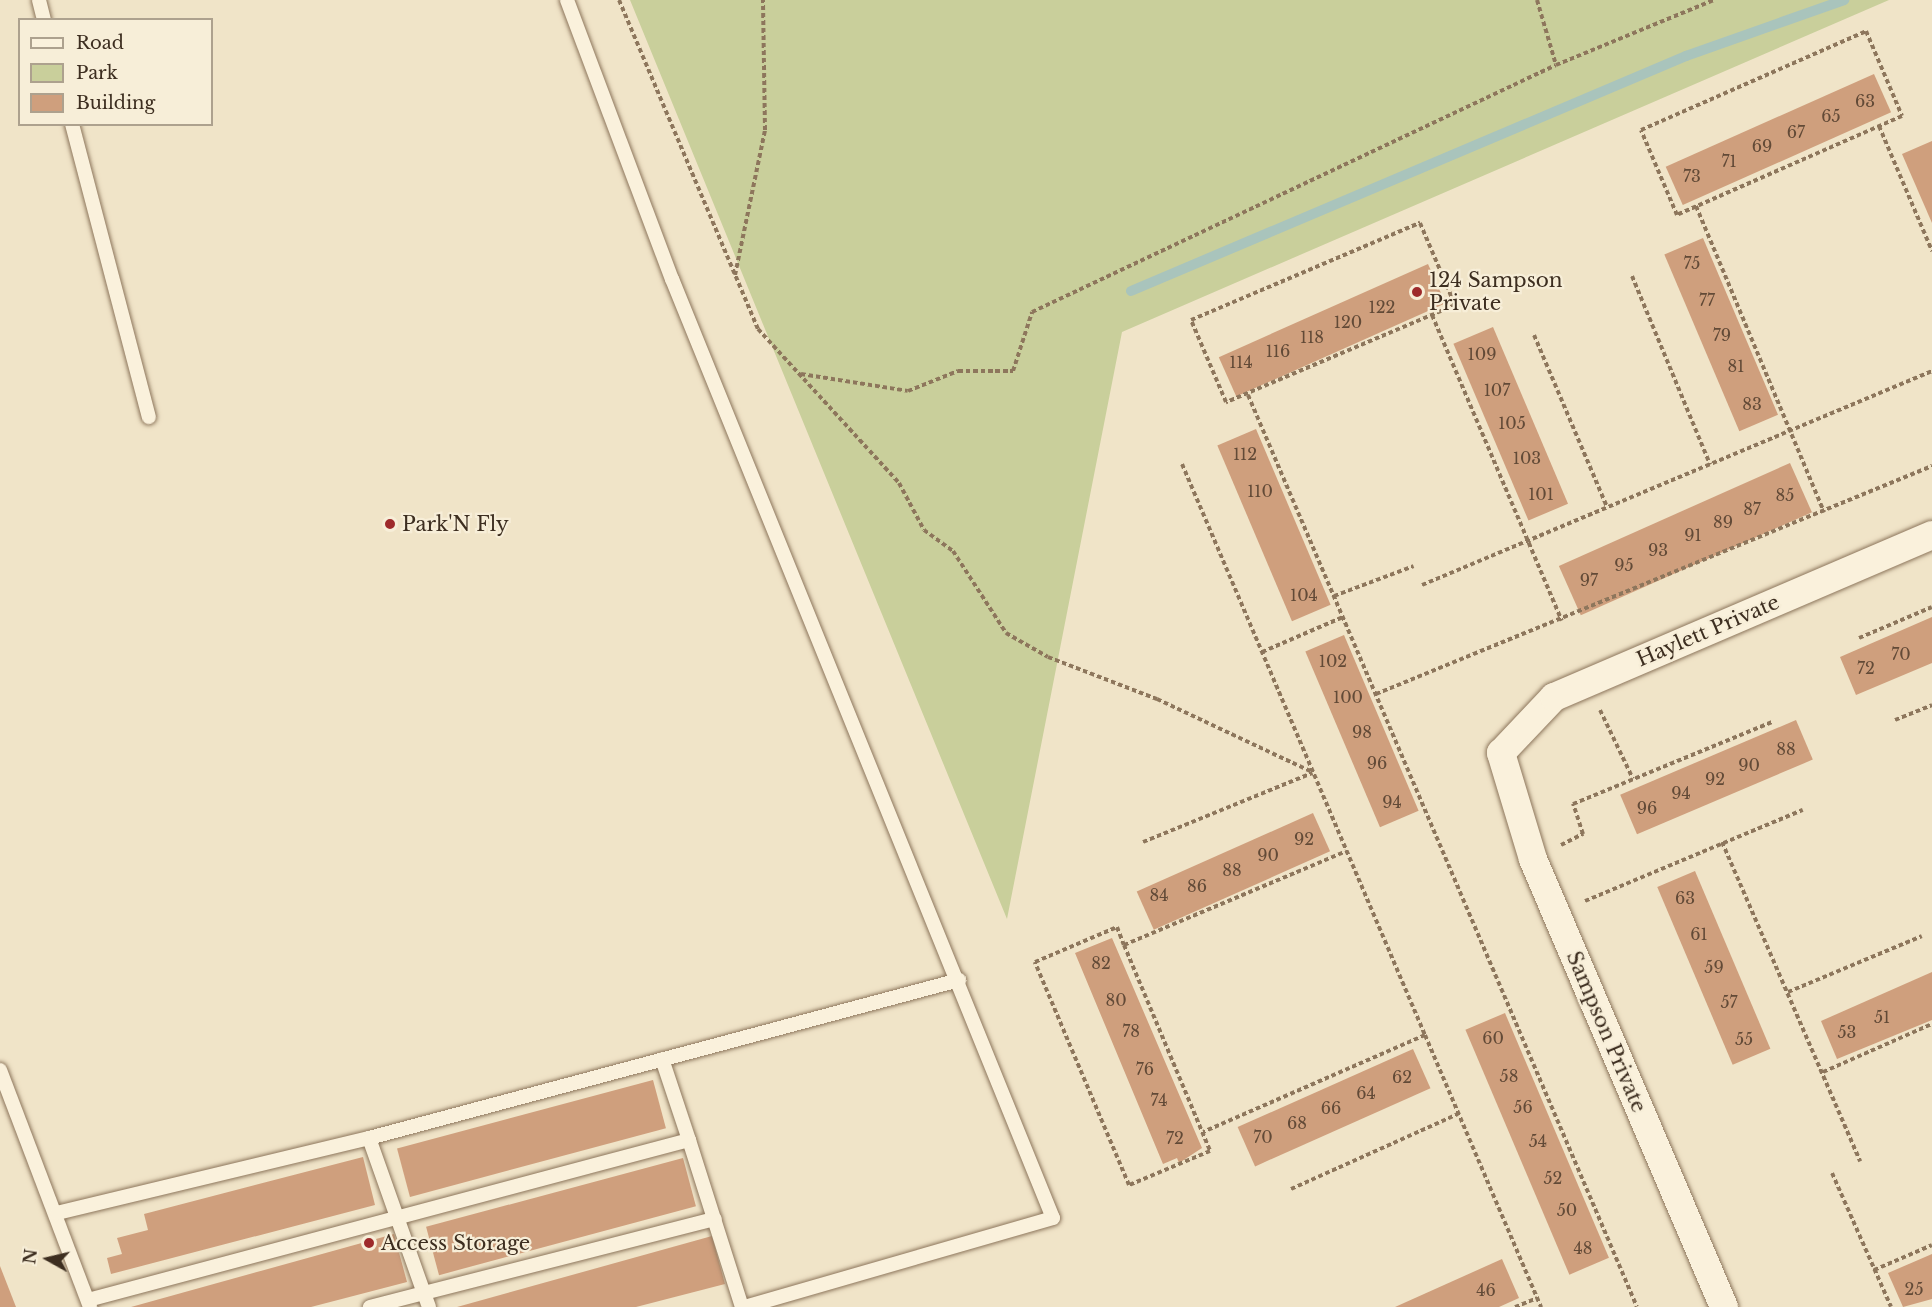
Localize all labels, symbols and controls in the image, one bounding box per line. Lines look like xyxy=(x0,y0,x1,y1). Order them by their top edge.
legend xyxy=(18,18,213,126)
text: Road xyxy=(76,32,124,54)
text: Park xyxy=(76,62,118,84)
house number: 63 xyxy=(1855,91,1875,111)
text: Building xyxy=(76,92,155,114)
house number: 65 xyxy=(1821,106,1841,126)
house number: 67 xyxy=(1787,122,1805,142)
house number: 69 xyxy=(1752,136,1772,156)
house number: 71 xyxy=(1721,151,1737,171)
house number: 73 xyxy=(1683,166,1701,186)
house number: 75 xyxy=(1684,253,1700,273)
place label: 124 Sampson Private xyxy=(1429,268,1563,315)
marker: 124 Sampson Private xyxy=(1410,285,1424,299)
house number: 77 xyxy=(1699,290,1715,310)
house number: 122 xyxy=(1369,297,1395,317)
house number: 120 xyxy=(1334,312,1362,332)
house number: 79 xyxy=(1713,325,1731,345)
house number: 118 xyxy=(1300,327,1324,347)
house number: 116 xyxy=(1266,341,1290,361)
house number: 109 xyxy=(1468,344,1496,364)
house number: 114 xyxy=(1229,352,1253,372)
house number: 81 xyxy=(1728,356,1744,376)
house number: 107 xyxy=(1484,380,1510,400)
house number: 83 xyxy=(1742,394,1762,414)
house number: 105 xyxy=(1498,413,1526,433)
house number: 112 xyxy=(1233,444,1257,464)
house number: 103 xyxy=(1513,448,1541,468)
house number: 110 xyxy=(1247,481,1273,501)
house number: 101 xyxy=(1528,484,1554,504)
house number: 85 xyxy=(1776,485,1794,505)
house number: 87 xyxy=(1743,499,1761,519)
place label: Park'N Fly xyxy=(402,512,509,536)
house number: 89 xyxy=(1713,512,1733,532)
marker: Park'N Fly xyxy=(383,517,397,531)
house number: 91 xyxy=(1684,525,1702,545)
house number: 93 xyxy=(1648,540,1668,560)
house number: 95 xyxy=(1614,555,1634,575)
house number: 97 xyxy=(1580,570,1598,590)
house number: 104 xyxy=(1290,585,1318,605)
street label: Haylett Private xyxy=(1633,590,1783,672)
house number: 70 xyxy=(1891,644,1911,664)
house number: 102 xyxy=(1319,651,1347,671)
house number: 72 xyxy=(1857,658,1875,678)
house number: 100 xyxy=(1333,687,1363,707)
house number: 98 xyxy=(1352,722,1372,742)
house number: 88 xyxy=(1776,739,1796,759)
house number: 96 xyxy=(1367,753,1387,773)
house number: 90 xyxy=(1738,755,1760,775)
house number: 92 xyxy=(1705,769,1725,789)
house number: 94 xyxy=(1671,783,1691,803)
house number: 94 xyxy=(1382,792,1402,812)
house number: 96 xyxy=(1637,798,1657,818)
house number: 92 xyxy=(1294,829,1314,849)
house number: 90 xyxy=(1257,845,1279,865)
house number: 88 xyxy=(1222,860,1242,880)
house number: 86 xyxy=(1187,876,1207,896)
house number: 84 xyxy=(1149,885,1169,905)
house number: 63 xyxy=(1675,888,1695,908)
house number: 61 xyxy=(1690,924,1708,944)
street label: Sampson Private xyxy=(1561,948,1651,1116)
house number: 82 xyxy=(1091,953,1111,973)
house number: 59 xyxy=(1704,957,1724,977)
house number: 80 xyxy=(1105,990,1127,1010)
house number: 57 xyxy=(1720,992,1738,1012)
house number: 51 xyxy=(1874,1007,1890,1027)
house number: 78 xyxy=(1122,1021,1140,1041)
house number: 53 xyxy=(1838,1022,1856,1042)
house number: 60 xyxy=(1482,1028,1504,1048)
house number: 55 xyxy=(1735,1029,1753,1049)
house number: 76 xyxy=(1136,1059,1154,1079)
house number: 58 xyxy=(1500,1066,1518,1086)
house number: 62 xyxy=(1392,1067,1412,1087)
house number: 64 xyxy=(1356,1083,1376,1103)
house number: 74 xyxy=(1150,1090,1168,1110)
house number: 56 xyxy=(1513,1097,1533,1117)
house number: 66 xyxy=(1321,1098,1341,1118)
house number: 68 xyxy=(1287,1113,1307,1133)
house number: 70 xyxy=(1253,1127,1273,1147)
house number: 72 xyxy=(1166,1128,1184,1148)
house number: 54 xyxy=(1529,1131,1547,1151)
house number: 52 xyxy=(1544,1168,1562,1188)
house number: 50 xyxy=(1557,1200,1577,1220)
north arrow xyxy=(18,1229,78,1289)
place label: Access Storage xyxy=(381,1231,530,1255)
marker: Access Storage xyxy=(362,1236,376,1250)
house number: 48 xyxy=(1573,1238,1593,1258)
text: N xyxy=(19,1248,41,1265)
house number: 25 xyxy=(1905,1279,1923,1299)
house number: 46 xyxy=(1476,1280,1496,1300)

